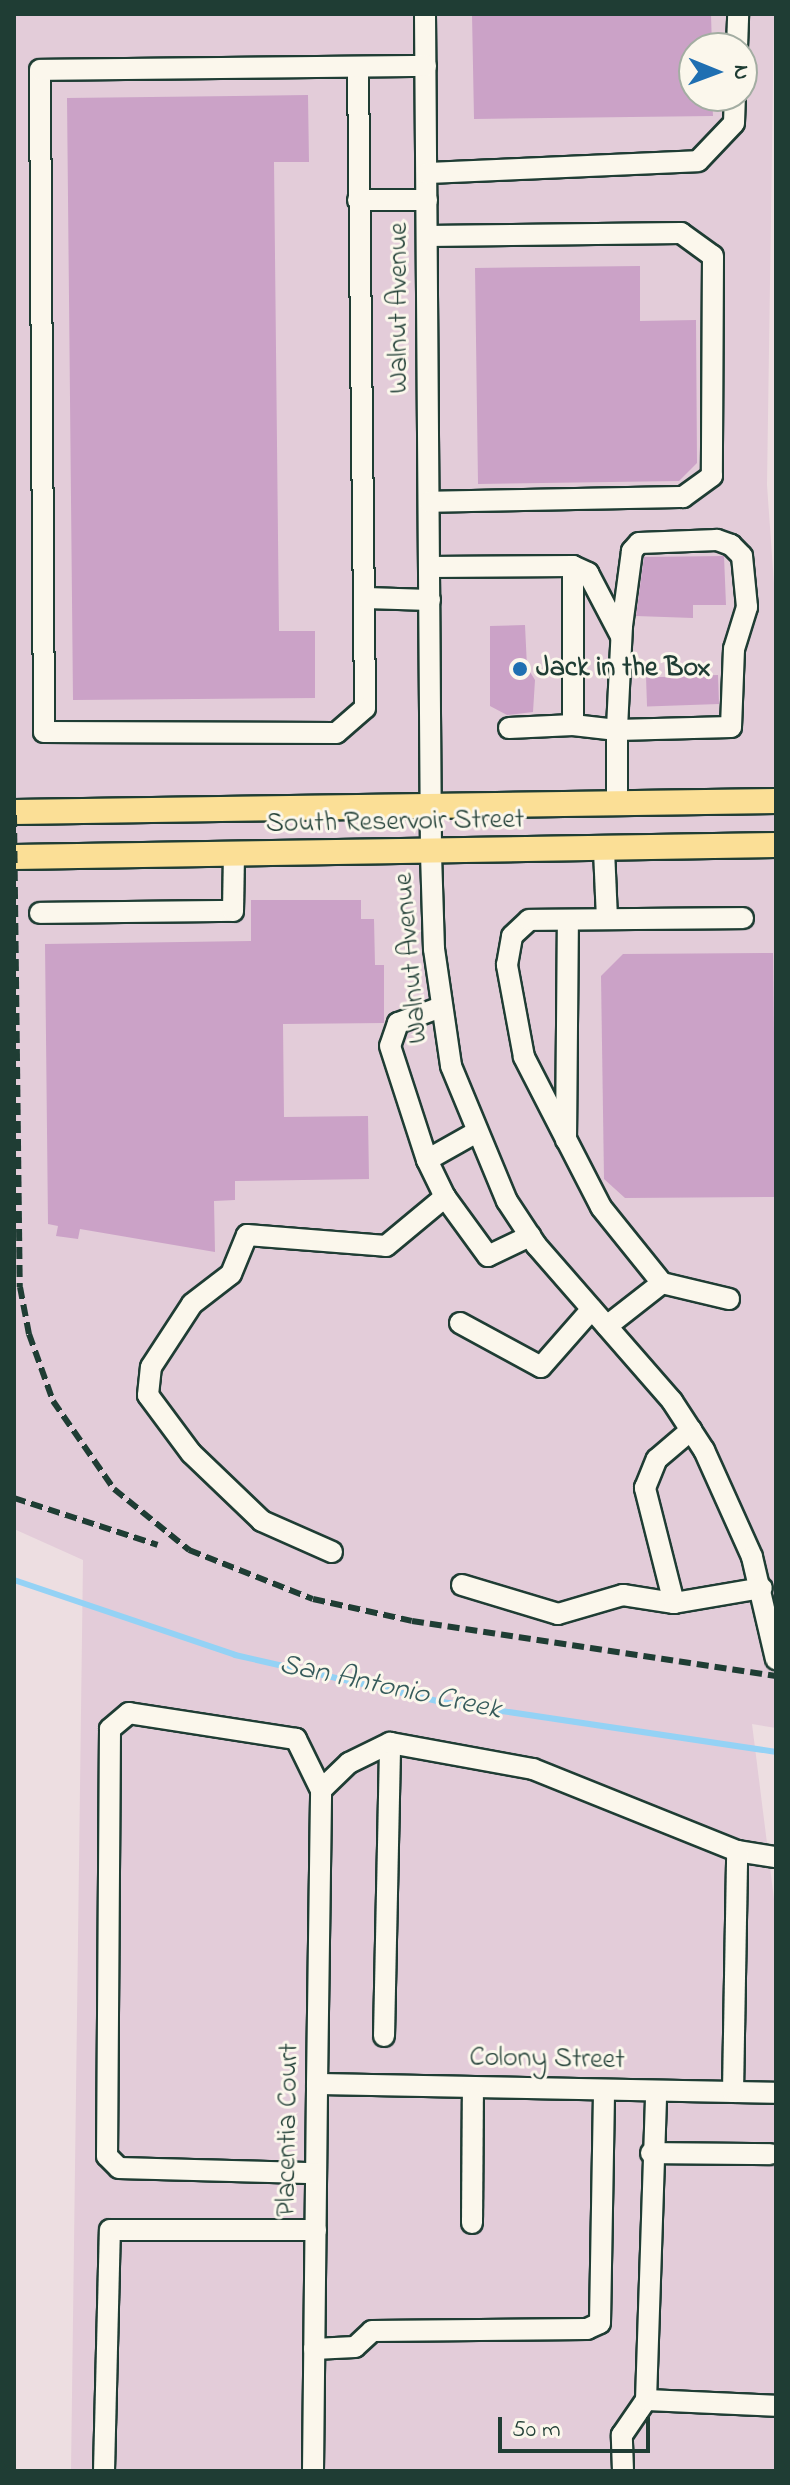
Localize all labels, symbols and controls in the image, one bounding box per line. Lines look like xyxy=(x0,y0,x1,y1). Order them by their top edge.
north arrow xyxy=(678,32,758,112)
text: N xyxy=(724,65,756,80)
street label: Walnut Avenue xyxy=(383,222,417,394)
place label: Jack in the Box xyxy=(536,652,711,686)
marker: Jack in the Box xyxy=(511,660,529,678)
street label: South Reservoir Street xyxy=(266,804,524,842)
street label: Walnut Avenue xyxy=(388,871,436,1045)
water label: San Antonio Creek xyxy=(276,1647,504,1729)
street label: Colony Street xyxy=(469,2042,625,2078)
street label: Placentia Court xyxy=(271,2043,307,2217)
scale bar xyxy=(502,2401,654,2451)
text: 50 m xyxy=(512,2413,561,2448)

